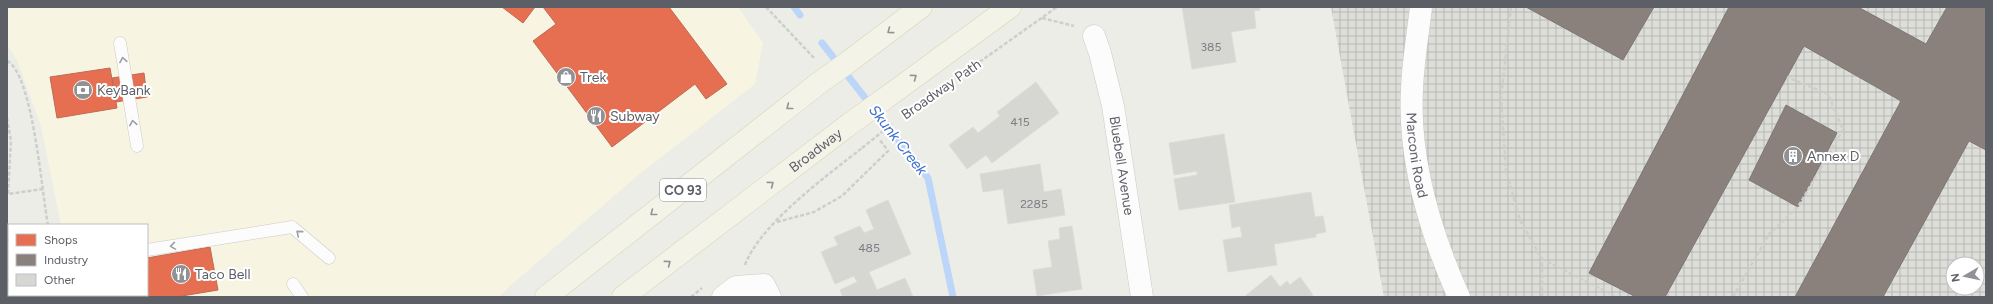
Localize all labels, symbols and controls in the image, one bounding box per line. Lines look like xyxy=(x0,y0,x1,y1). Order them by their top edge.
one-way arrow xyxy=(887,26,894,33)
house number: 385 xyxy=(1201,40,1221,54)
street label: Broadway Path xyxy=(898,55,985,123)
one-way arrow xyxy=(119,57,128,63)
shop icon: Trek xyxy=(555,66,577,88)
place label: Trek xyxy=(580,69,606,86)
one-way arrow xyxy=(910,74,917,82)
bank icon: KeyBank xyxy=(72,79,94,101)
place label: KeyBank xyxy=(97,82,151,99)
water label: Skunk Creek xyxy=(865,101,931,179)
one-way arrow xyxy=(786,103,793,110)
restaurant icon: Subway xyxy=(585,105,607,127)
place label: Subway xyxy=(610,108,660,125)
street label: Marconi Road xyxy=(1403,112,1431,200)
house number: 415 xyxy=(1010,115,1030,129)
street label: Bluebell Avenue xyxy=(1106,115,1138,217)
one-way arrow xyxy=(129,120,138,126)
street label: Broadway xyxy=(786,125,846,176)
building icon: Annex D xyxy=(1782,145,1804,167)
place label: Annex D xyxy=(1807,148,1859,165)
road number: CO 93 xyxy=(660,179,706,201)
one-way arrow xyxy=(767,182,774,189)
house number: 2285 xyxy=(1020,197,1048,211)
one-way arrow xyxy=(651,209,658,216)
legend xyxy=(8,224,148,296)
one-way arrow xyxy=(296,231,304,238)
text: Shops xyxy=(44,233,78,247)
one-way arrow xyxy=(170,241,176,250)
house number: 485 xyxy=(858,241,880,255)
text: Industry xyxy=(44,253,89,267)
north arrow xyxy=(1945,256,1985,296)
one-way arrow xyxy=(663,260,670,267)
restaurant icon: Taco Bell xyxy=(170,263,192,285)
place label: Taco Bell xyxy=(195,266,251,283)
text: N xyxy=(1949,272,1963,283)
text: Other xyxy=(44,273,75,287)

